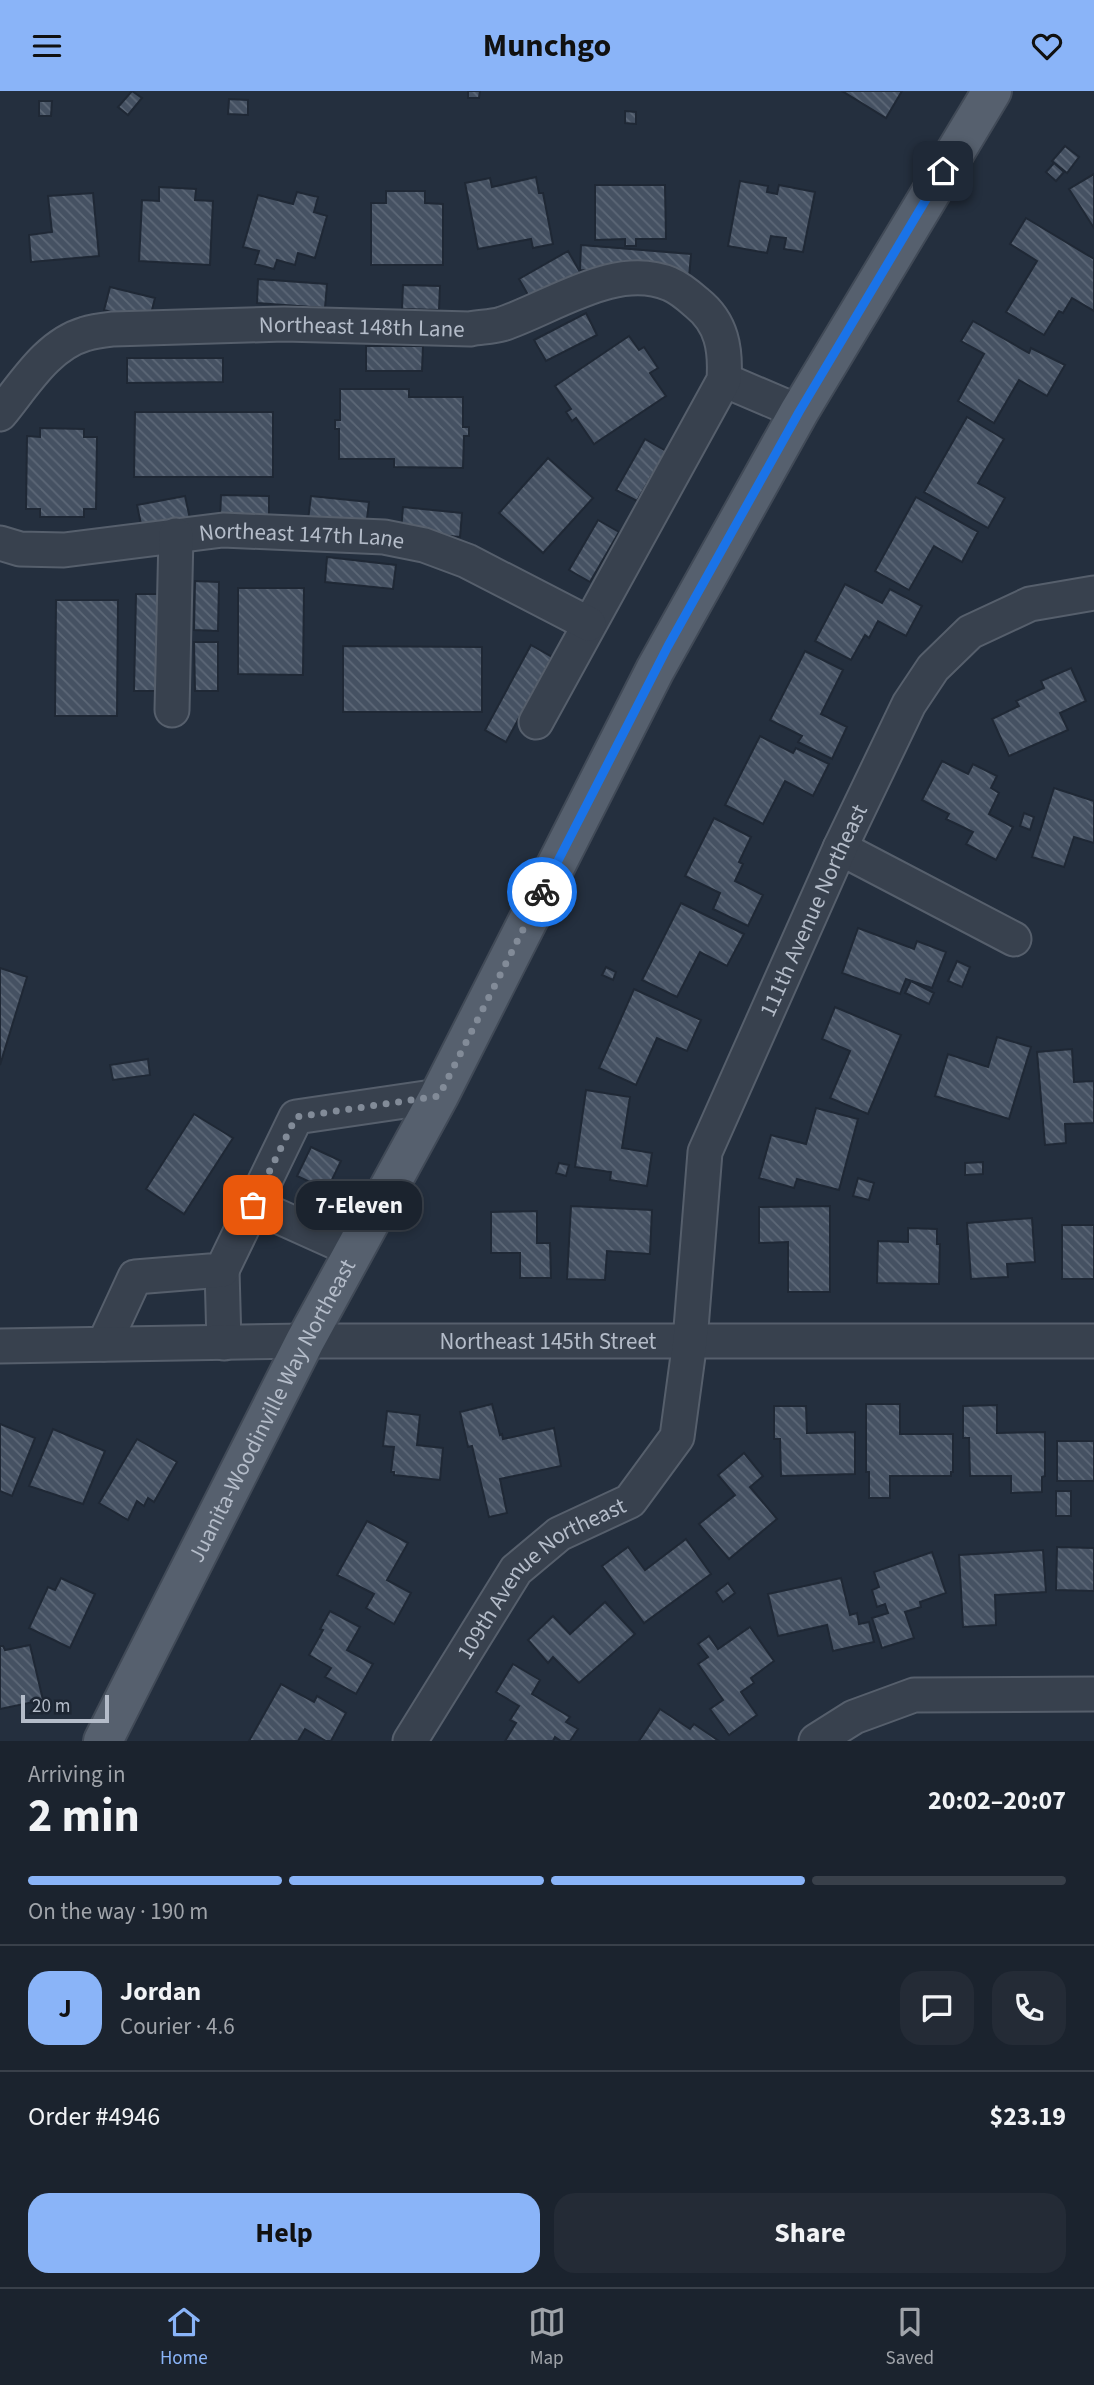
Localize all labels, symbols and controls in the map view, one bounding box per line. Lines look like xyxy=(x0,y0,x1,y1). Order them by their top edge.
text: Munchgo xyxy=(483,23,611,69)
icon: menu xyxy=(28,27,66,65)
icon: heart xyxy=(1028,27,1066,65)
pin xyxy=(913,141,973,201)
icon: home xyxy=(924,152,962,190)
street label: Northeast 148th Lane xyxy=(258,308,465,346)
street label: Northeast 147th Lane xyxy=(197,514,407,558)
street label: 111th Avenue Northeast xyxy=(751,799,876,1022)
courier xyxy=(507,857,577,927)
icon: bike xyxy=(523,873,561,911)
pin xyxy=(223,1175,283,1235)
callout: 7-Eleven xyxy=(295,1181,421,1229)
icon: bag xyxy=(234,1186,272,1224)
text: 7-Eleven xyxy=(315,1189,403,1222)
street label: Juanita-Woodinville Way Northeast xyxy=(180,1253,364,1568)
street label: Northeast 145th Street xyxy=(440,1325,657,1358)
street label: 109th Avenue Northeast xyxy=(449,1489,631,1666)
scale bar xyxy=(21,1692,108,1724)
text: 20 m xyxy=(32,1693,70,1720)
text: Arriving in xyxy=(28,1758,126,1791)
text: 20:02–20:07 xyxy=(928,1782,1066,1819)
text: 2 min xyxy=(28,1784,140,1849)
text: On the way · 190 m xyxy=(28,1895,208,1928)
button: chat xyxy=(900,1971,974,2045)
button: phone xyxy=(992,1971,1066,2045)
text: Jordan xyxy=(120,1973,201,2010)
text: J xyxy=(58,1990,72,2027)
text: Courier · 4.6 xyxy=(120,2010,235,2043)
text: Order #4946 xyxy=(28,2098,160,2135)
text: $23.19 xyxy=(990,2098,1066,2135)
button: Help xyxy=(28,2193,540,2273)
button: Share xyxy=(554,2193,1066,2273)
tab: Home xyxy=(160,2303,208,2372)
tab: Map xyxy=(528,2303,566,2372)
tab: Saved xyxy=(886,2303,934,2372)

